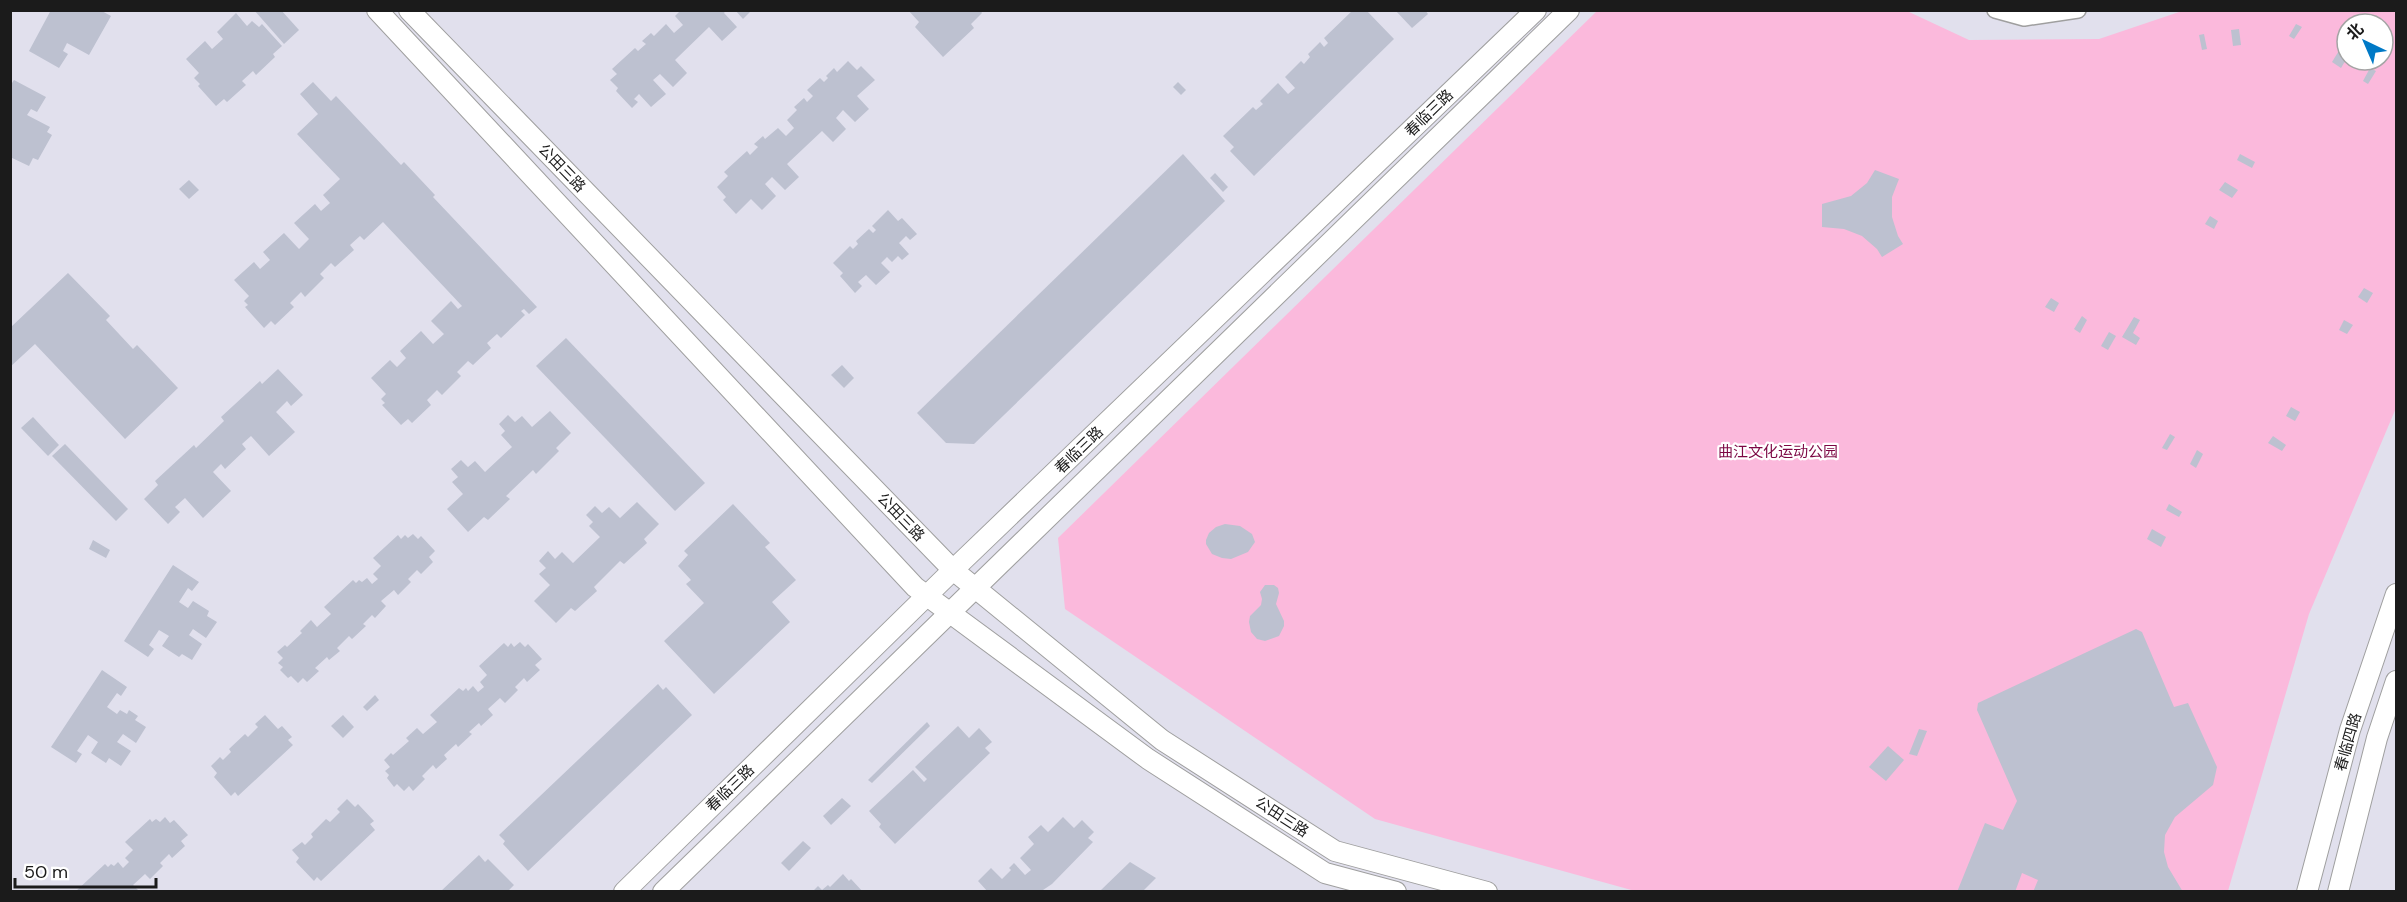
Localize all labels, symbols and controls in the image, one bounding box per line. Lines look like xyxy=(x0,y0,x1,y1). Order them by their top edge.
north arrow xyxy=(2335,12,2395,72)
text: 北 xyxy=(2342,18,2368,45)
street label: 春临三路 xyxy=(1400,85,1458,141)
street label: 公田三路 xyxy=(534,139,590,197)
street label: 春临三路 xyxy=(1050,422,1108,478)
park label: 曲江文化运动公园 xyxy=(1718,442,1838,462)
street label: 公田三路 xyxy=(873,488,929,546)
street label: 春临四路 xyxy=(2330,710,2366,774)
street label: 春临三路 xyxy=(701,760,759,816)
street label: 公田三路 xyxy=(1251,792,1313,842)
scale bar xyxy=(15,851,156,889)
text: 50 m xyxy=(24,860,68,884)

